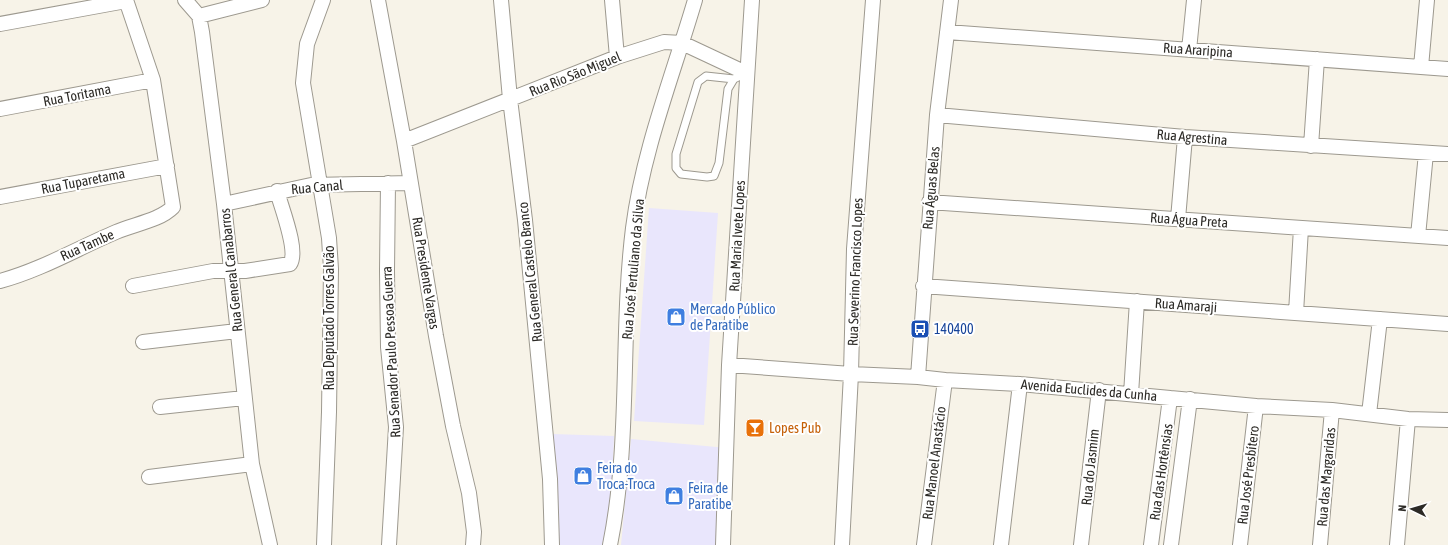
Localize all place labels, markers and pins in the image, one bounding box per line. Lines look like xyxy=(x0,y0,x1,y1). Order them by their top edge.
place label: Mercado Público de Paratibe xyxy=(690,301,776,333)
shop icon: Mercado Público de Paratibe xyxy=(665,306,687,328)
bus stop icon: 140400 xyxy=(909,318,931,340)
place label: 140400 xyxy=(934,321,974,337)
bar icon: Lopes Pub xyxy=(744,417,766,439)
place label: Lopes Pub xyxy=(769,420,821,436)
place label: Feira do Troca-Troca xyxy=(597,460,655,492)
shop icon: Feira do Troca-Troca xyxy=(572,465,594,487)
place label: Feira de Paratibe xyxy=(688,480,732,512)
shop icon: Feira de Paratibe xyxy=(663,485,685,507)

